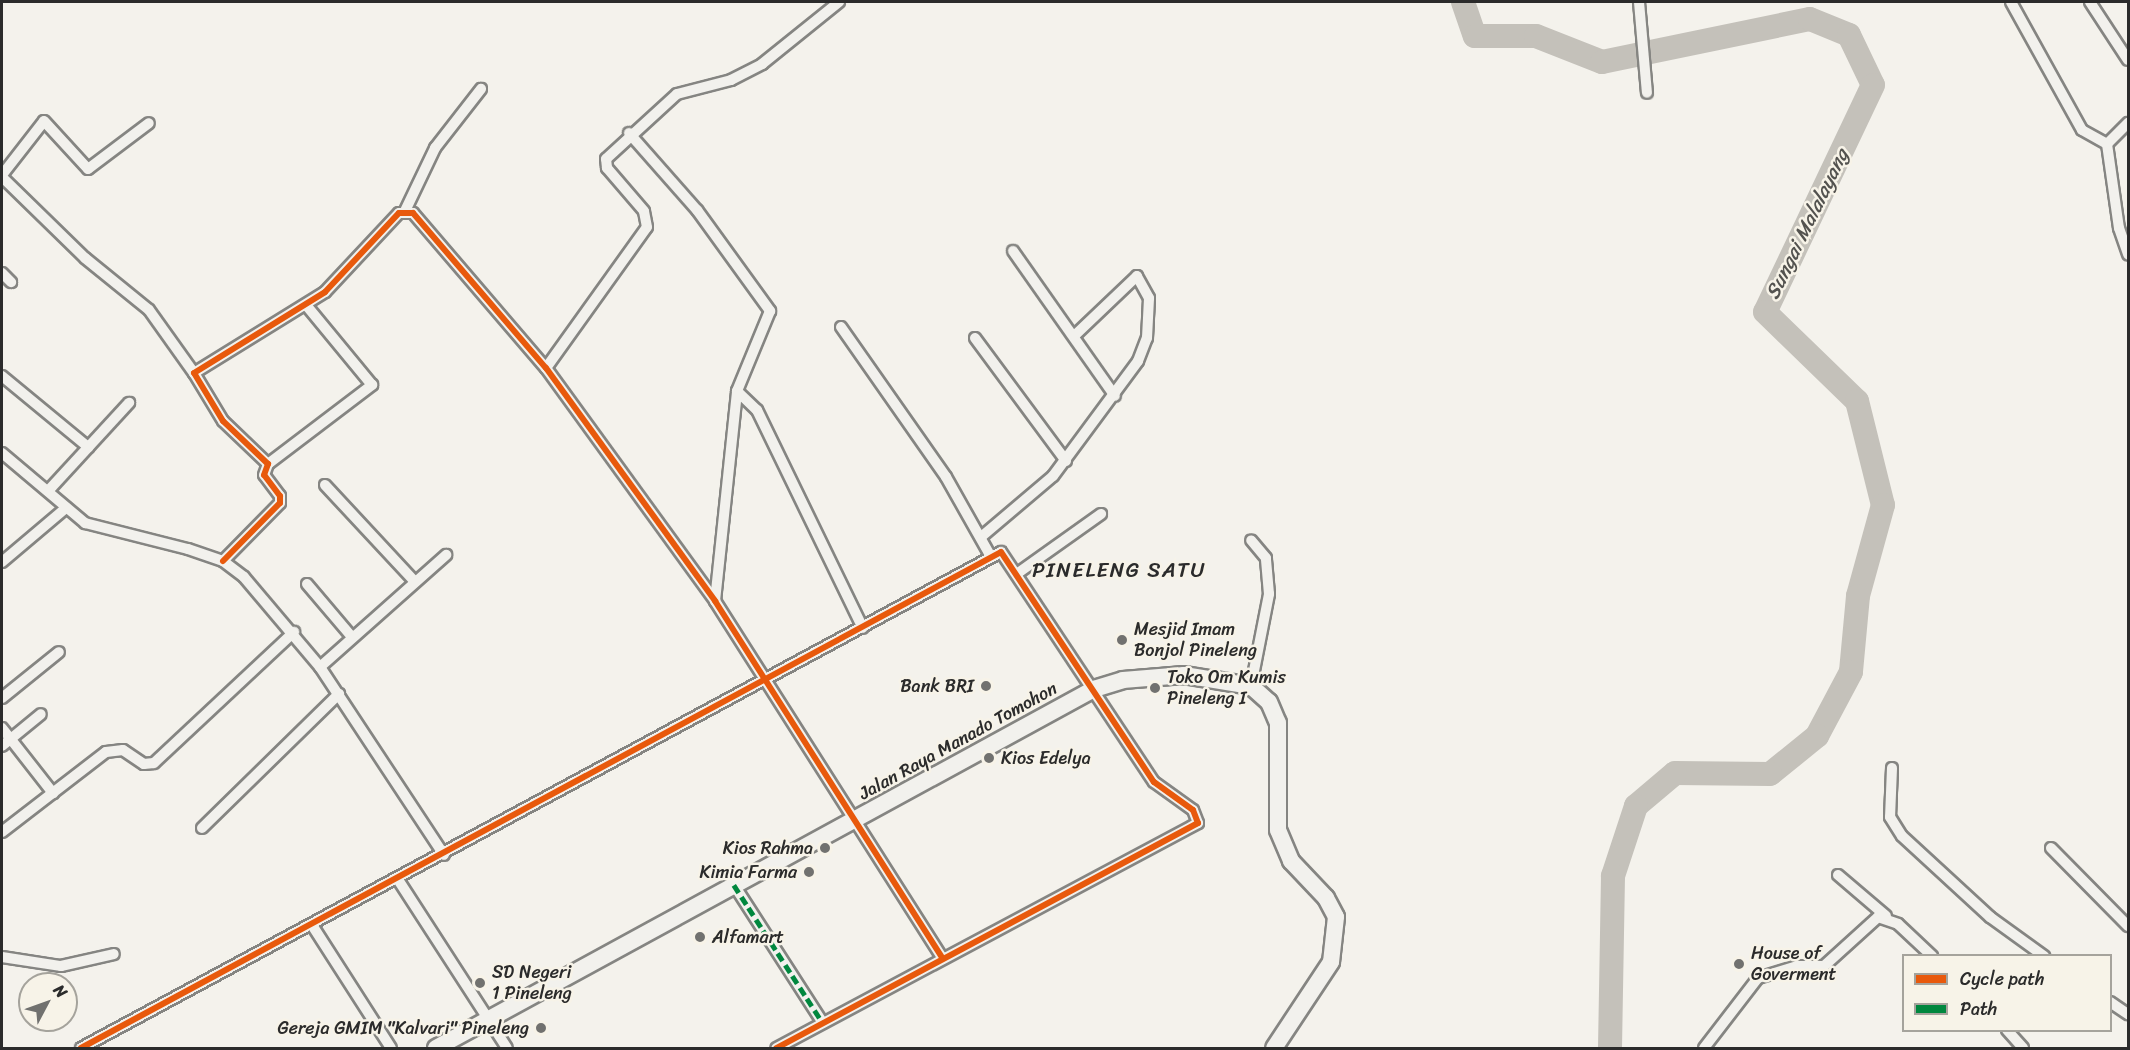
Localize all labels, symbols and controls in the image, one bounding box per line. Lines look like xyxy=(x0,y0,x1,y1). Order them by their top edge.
water label: Sungai Malalayang xyxy=(1760,145,1854,303)
district label: PINELENG SATU xyxy=(1032,557,1206,583)
place label: Mesjid Imam Bonjol Pineleng xyxy=(1134,619,1257,662)
marker: Mesjid Imam Bonjol Pineleng xyxy=(1115,633,1129,647)
place label: Toko Om Kumis Pineleng I xyxy=(1167,667,1286,710)
place label: Bank BRI xyxy=(900,675,974,697)
street label: Jalan Raya Manado Tomohon xyxy=(855,677,1061,805)
marker: Bank BRI xyxy=(979,679,993,693)
marker: Toko Om Kumis Pineleng I xyxy=(1148,681,1162,695)
place label: Kios Edelya xyxy=(1001,747,1091,769)
marker: Kios Edelya xyxy=(982,751,996,765)
place label: Kios Rahma xyxy=(723,837,813,859)
marker: Kios Rahma xyxy=(818,841,832,855)
place label: Kimia Farma xyxy=(699,861,797,883)
marker: Kimia Farma xyxy=(802,865,816,879)
place label: Alfamart xyxy=(712,926,784,948)
marker: Alfamart xyxy=(693,930,707,944)
place label: House of Goverment xyxy=(1751,943,1836,986)
legend xyxy=(1902,954,2112,1032)
marker: House of Goverment xyxy=(1732,957,1746,971)
place label: SD Negeri 1 Pineleng xyxy=(492,962,572,1004)
text: Cycle path xyxy=(1960,963,2044,995)
north arrow xyxy=(18,972,78,1032)
marker: SD Negeri 1 Pineleng xyxy=(473,976,487,990)
text: N xyxy=(46,977,75,1005)
text: Path xyxy=(1960,993,1997,1025)
place label: Gereja GMIM "Kalvari" Pineleng xyxy=(277,1017,529,1039)
marker: Gereja GMIM "Kalvari" Pineleng xyxy=(534,1021,548,1035)

